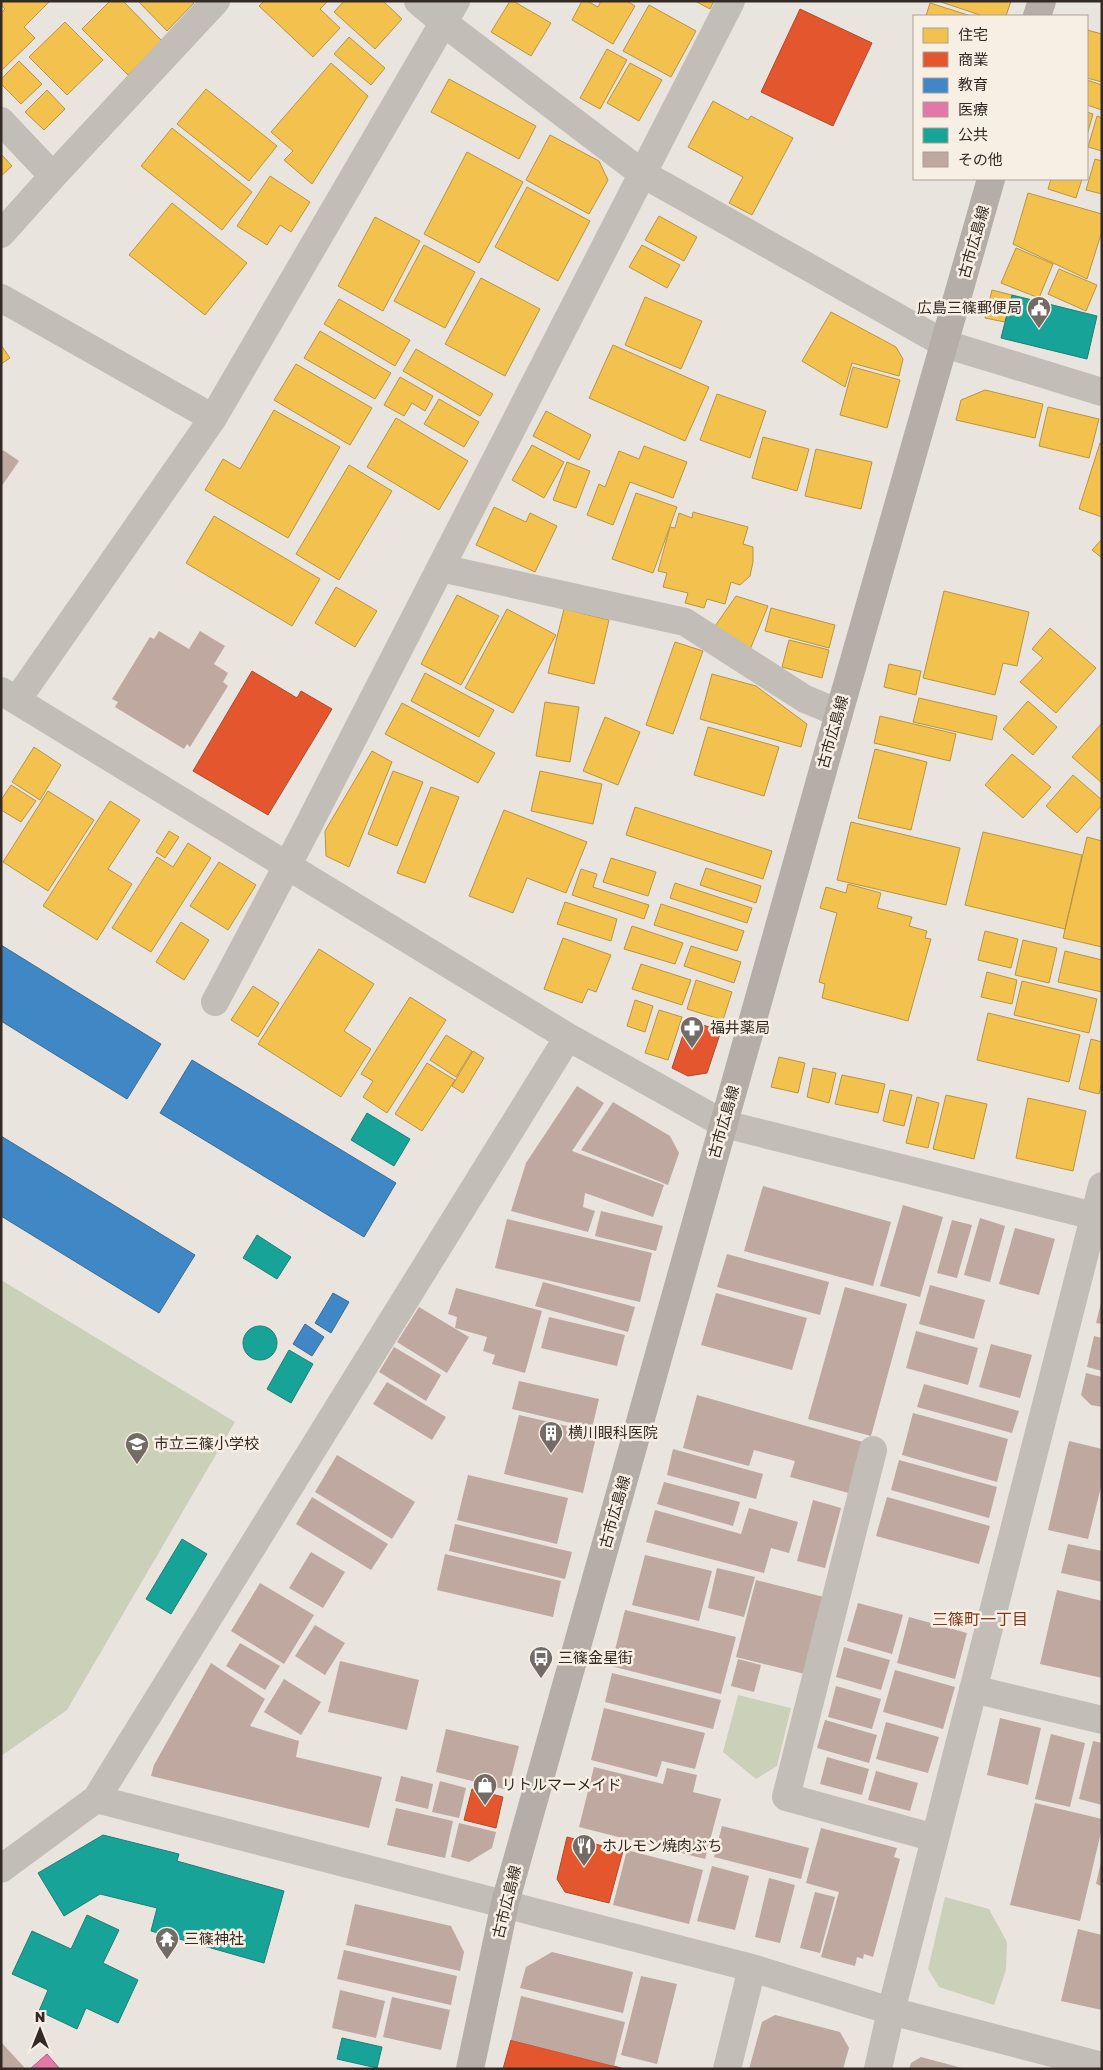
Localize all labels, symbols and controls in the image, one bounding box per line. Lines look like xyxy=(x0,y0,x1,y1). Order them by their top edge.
legend xyxy=(913,15,1088,180)
text: 住宅 xyxy=(958,25,988,43)
text: 商業 xyxy=(958,50,988,68)
text: 教育 xyxy=(958,75,988,93)
text: 医療 xyxy=(958,100,988,118)
text: 公共 xyxy=(958,125,988,143)
text: その他 xyxy=(958,150,1003,168)
street label: 古市広島線 xyxy=(954,203,992,280)
public building icon: 広島三篠郵便局 xyxy=(1026,295,1052,329)
place label: 広島三篠郵便局 xyxy=(917,298,1022,316)
street label: 古市広島線 xyxy=(813,693,851,770)
pharmacy icon: 福井薬局 xyxy=(679,1015,705,1049)
place label: 福井薬局 xyxy=(710,1018,770,1036)
street label: 古市広島線 xyxy=(704,1083,742,1160)
building icon: 横川眼科医院 xyxy=(538,1420,564,1454)
place label: 横川眼科医院 xyxy=(568,1423,658,1441)
school or university icon: 市立三篠小学校 xyxy=(124,1431,150,1465)
place label: 市立三篠小学校 xyxy=(154,1434,259,1452)
street label: 古市広島線 xyxy=(595,1473,633,1550)
district label: 三篠町一丁目 xyxy=(932,1609,1028,1629)
bus stop icon: 三篠金星街 xyxy=(528,1645,554,1679)
place label: 三篠金星街 xyxy=(558,1648,633,1666)
shop icon: リトルマーメイド xyxy=(472,1772,498,1806)
place label: リトルマーメイド xyxy=(502,1775,621,1793)
restaurant icon: ホルモン焼肉ぶち xyxy=(571,1833,597,1867)
place label: ホルモン焼肉ぶち xyxy=(602,1836,722,1854)
street label: 古市広島線 xyxy=(488,1863,524,1940)
temple icon: 三篠神社 xyxy=(154,1926,180,1960)
place label: 三篠神社 xyxy=(184,1929,244,1947)
north arrow xyxy=(15,2005,65,2055)
text: N xyxy=(35,2008,45,2025)

